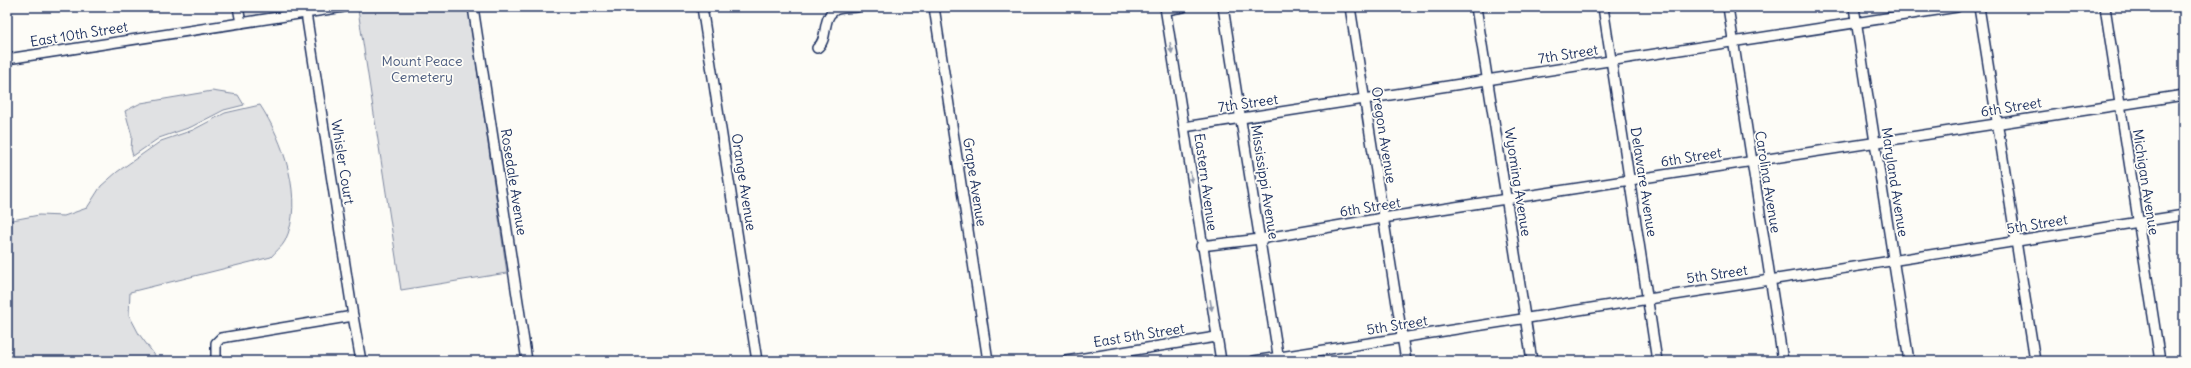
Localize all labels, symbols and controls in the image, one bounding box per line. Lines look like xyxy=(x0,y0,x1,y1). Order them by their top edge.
street label: East 10th Street xyxy=(29,17,129,51)
street label: 7th Street xyxy=(1537,40,1599,68)
one-way arrow xyxy=(1169,42,1175,54)
park label: Mount Peace Cemetery xyxy=(381,52,463,86)
street label: Oregon Avenue xyxy=(1367,85,1401,185)
street label: 7th Street xyxy=(1217,90,1279,116)
street label: 6th Street xyxy=(1979,93,2043,121)
street label: Whisler Court xyxy=(327,118,359,206)
street label: Mississippi Avenue xyxy=(1247,124,1283,240)
street label: Wyoming Avenue xyxy=(1501,126,1535,238)
street label: Delaware Avenue xyxy=(1626,126,1662,238)
street label: Maryland Avenue xyxy=(1877,126,1913,238)
street label: Rosedale Avenue xyxy=(497,127,531,237)
street label: Michigan Avenue xyxy=(2129,128,2163,236)
street label: Carolina Avenue xyxy=(1751,130,1785,234)
street label: Orange Avenue xyxy=(727,132,761,232)
street label: Eastern Avenue xyxy=(1190,132,1222,232)
street label: Grape Avenue xyxy=(959,136,991,228)
street label: 6th Street xyxy=(1659,143,1723,171)
one-way arrow xyxy=(1188,171,1194,183)
street label: 6th Street xyxy=(1338,193,1402,221)
street label: 5th Street xyxy=(2005,210,2069,238)
street label: 5th Street xyxy=(1685,261,1749,287)
one-way arrow xyxy=(1208,299,1214,311)
street label: 5th Street xyxy=(1365,311,1429,339)
street label: East 5th Street xyxy=(1092,319,1186,351)

